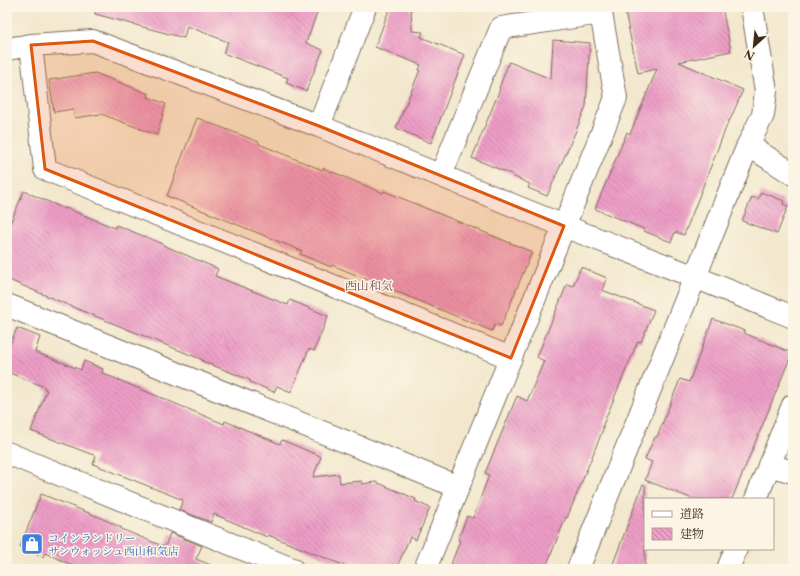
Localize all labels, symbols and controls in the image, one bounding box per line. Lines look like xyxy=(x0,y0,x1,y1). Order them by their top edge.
north arrow xyxy=(734,26,774,66)
text: N xyxy=(742,46,757,63)
district label: 西山和気 xyxy=(345,278,393,293)
legend xyxy=(644,498,774,550)
text: 道路 xyxy=(680,506,704,521)
text: 建物 xyxy=(680,526,704,541)
shop icon: コインランドリー サンウォッシュ西山和気店 xyxy=(19,531,45,557)
place label: コインランドリー サンウォッシュ西山和気店 xyxy=(48,531,179,558)

